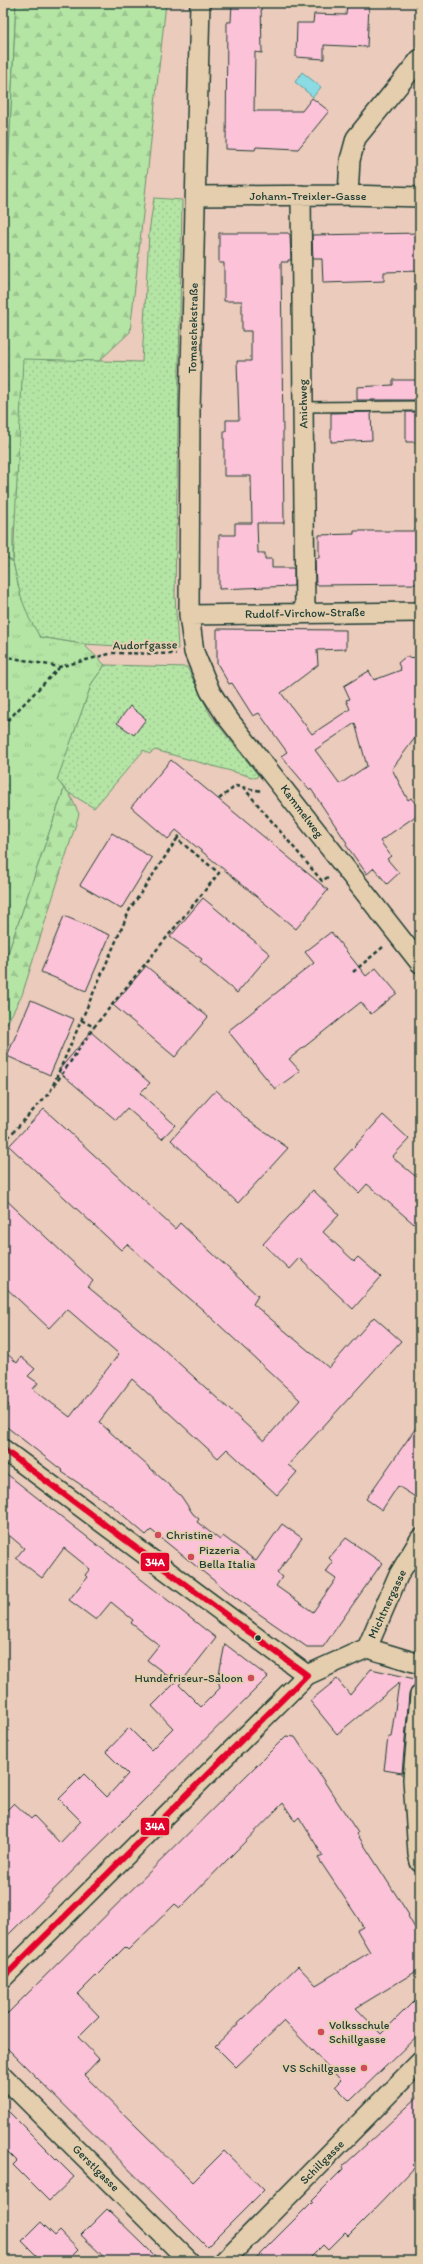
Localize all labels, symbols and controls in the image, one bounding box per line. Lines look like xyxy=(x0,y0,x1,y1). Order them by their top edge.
street label: Johann-Treixler-Gasse xyxy=(250,189,367,203)
street label: Tomaschekstraße xyxy=(185,282,201,373)
street label: Anichweg xyxy=(296,378,310,429)
street label: Rudolf-Virchow-Straße xyxy=(245,605,365,621)
street label: Audorfgasse xyxy=(112,637,178,653)
street label: Kammelweg xyxy=(278,782,327,841)
place label: Christine xyxy=(166,1528,213,1542)
marker: Christine xyxy=(153,1530,163,1540)
place label: Pizzeria Bella Italia xyxy=(199,1543,256,1571)
line badge: 34A xyxy=(140,1552,170,1572)
marker: Pizzeria Bella Italia xyxy=(186,1552,196,1562)
text: 34A xyxy=(145,1556,166,1569)
street label: Michtnergasse xyxy=(365,1567,409,1641)
unlabelled marker xyxy=(253,1633,263,1643)
place label: Hundefriseur-Saloon xyxy=(135,1671,244,1685)
marker: Hundefriseur-Saloon xyxy=(246,1673,256,1683)
line badge: 34A xyxy=(140,1817,170,1836)
text: 34A xyxy=(145,1820,166,1833)
place label: Volksschule Schillgasse xyxy=(329,2018,390,2046)
marker: Volksschule Schillgasse xyxy=(316,2027,326,2037)
place label: VS Schillgasse xyxy=(283,2061,356,2075)
marker: VS Schillgasse xyxy=(359,2063,369,2073)
street label: Schillgasse xyxy=(297,2137,347,2187)
street label: Gerstlgasse xyxy=(70,2142,123,2195)

